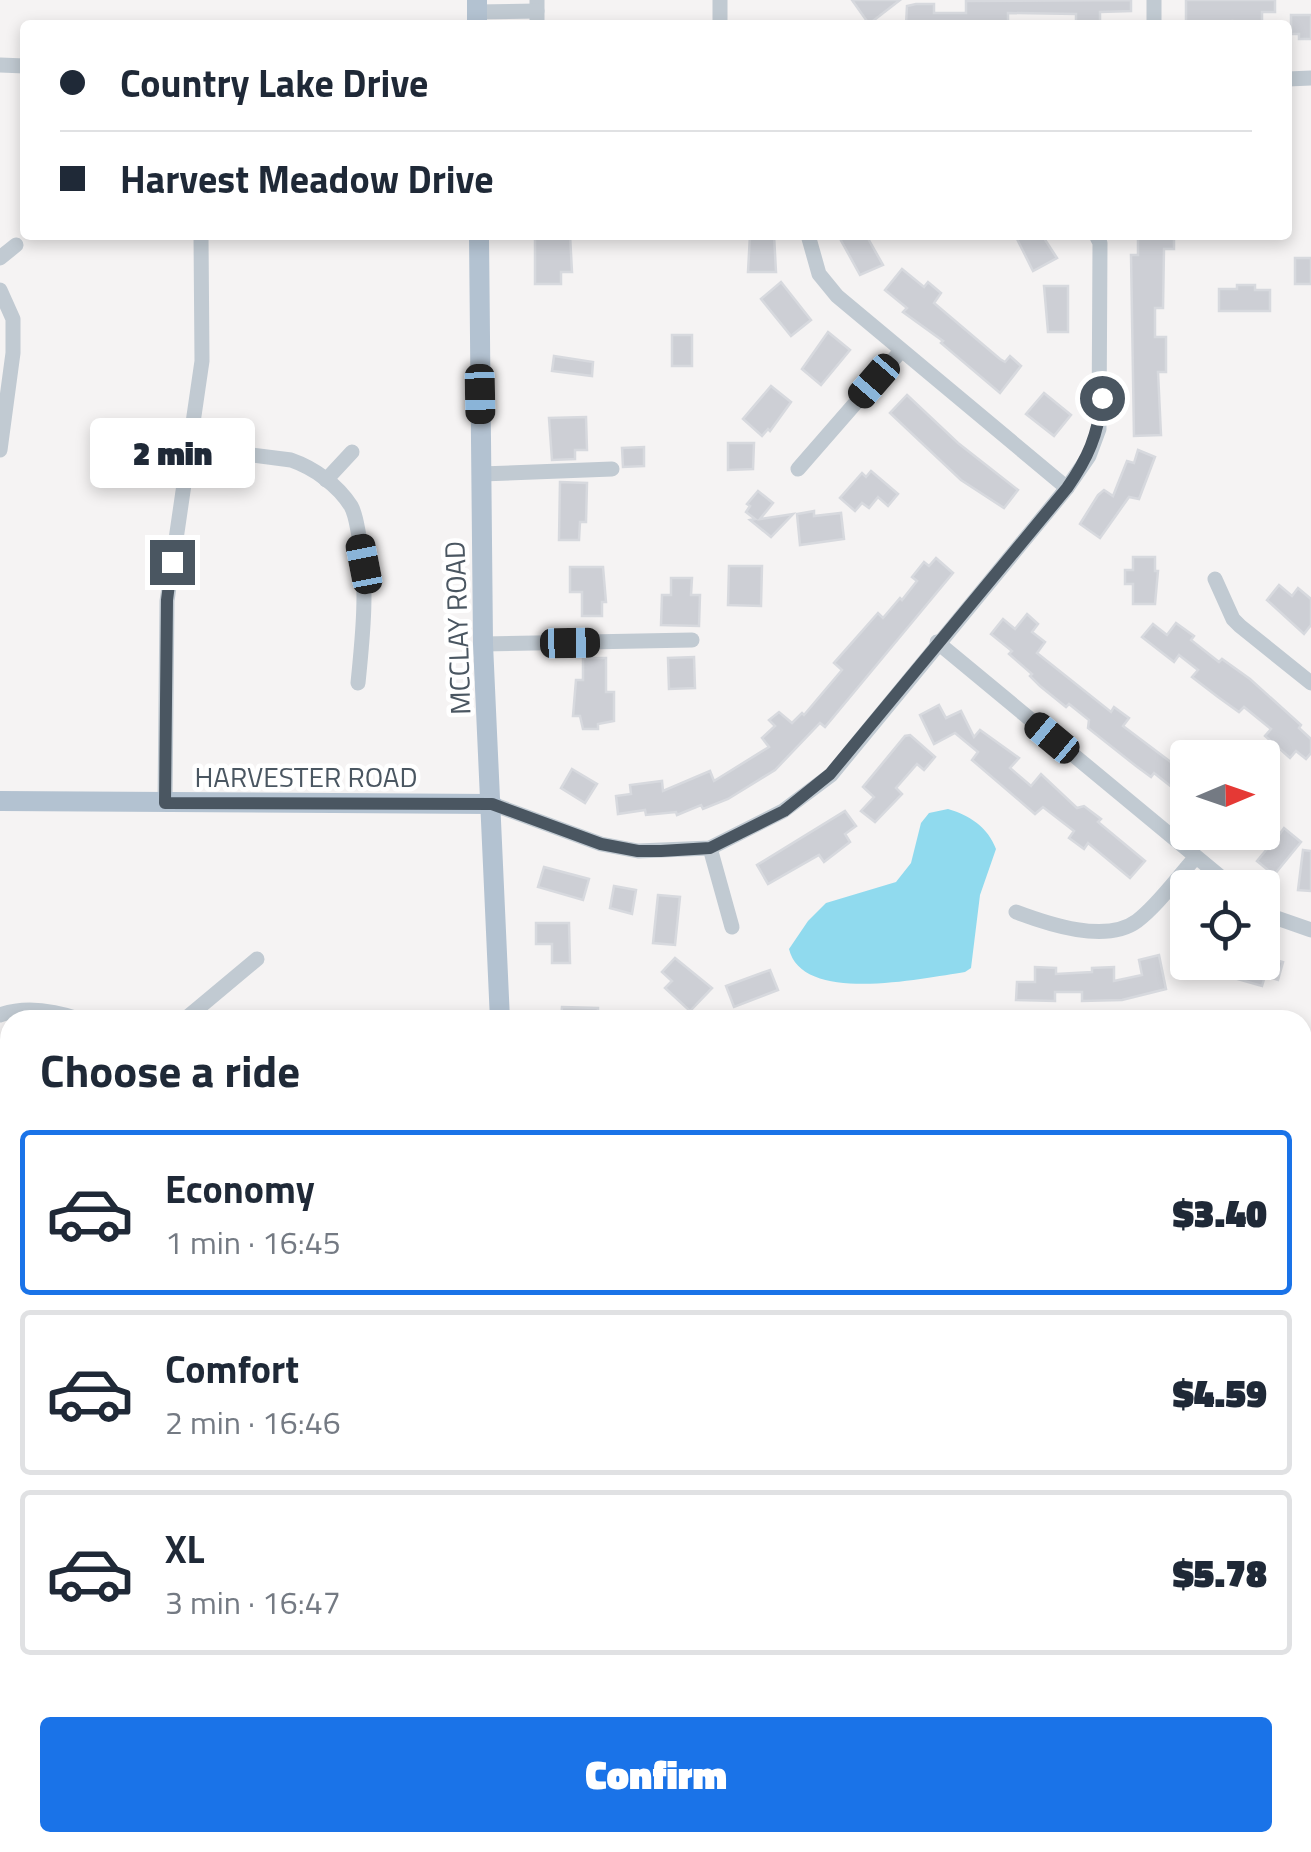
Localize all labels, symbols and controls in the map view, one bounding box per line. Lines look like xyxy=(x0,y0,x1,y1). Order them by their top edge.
text: Country Lake Drive xyxy=(120,54,428,112)
text: Harvest Meadow Drive xyxy=(120,150,494,208)
car xyxy=(843,349,905,413)
car xyxy=(464,364,496,424)
route start xyxy=(1080,376,1125,421)
callout: 2 min xyxy=(90,417,254,487)
text: 2 min xyxy=(133,429,212,477)
car xyxy=(344,532,384,596)
route end xyxy=(150,540,195,585)
street label: MCCLAY ROAD xyxy=(432,540,482,716)
car xyxy=(540,627,600,659)
car xyxy=(1019,707,1085,769)
north arrow xyxy=(1170,740,1280,850)
map controls xyxy=(1170,740,1280,980)
street label: HARVESTER ROAD xyxy=(194,755,418,798)
button: locate xyxy=(1170,870,1280,980)
text: Choose a ride xyxy=(40,1036,300,1104)
text: Economy xyxy=(165,1160,315,1218)
icon: car xyxy=(45,1168,135,1258)
text: $3.40 xyxy=(1173,1184,1267,1242)
text: 1 min · 16:45 xyxy=(165,1218,341,1266)
text: Comfort xyxy=(165,1340,299,1398)
icon: car xyxy=(45,1348,135,1438)
text: $4.59 xyxy=(1173,1364,1267,1422)
text: 2 min · 16:46 xyxy=(165,1398,341,1446)
text: XL xyxy=(165,1520,205,1578)
icon: car xyxy=(45,1528,135,1618)
text: $5.78 xyxy=(1173,1544,1267,1602)
text: 3 min · 16:47 xyxy=(165,1578,341,1626)
button: Confirm xyxy=(40,1717,1272,1832)

